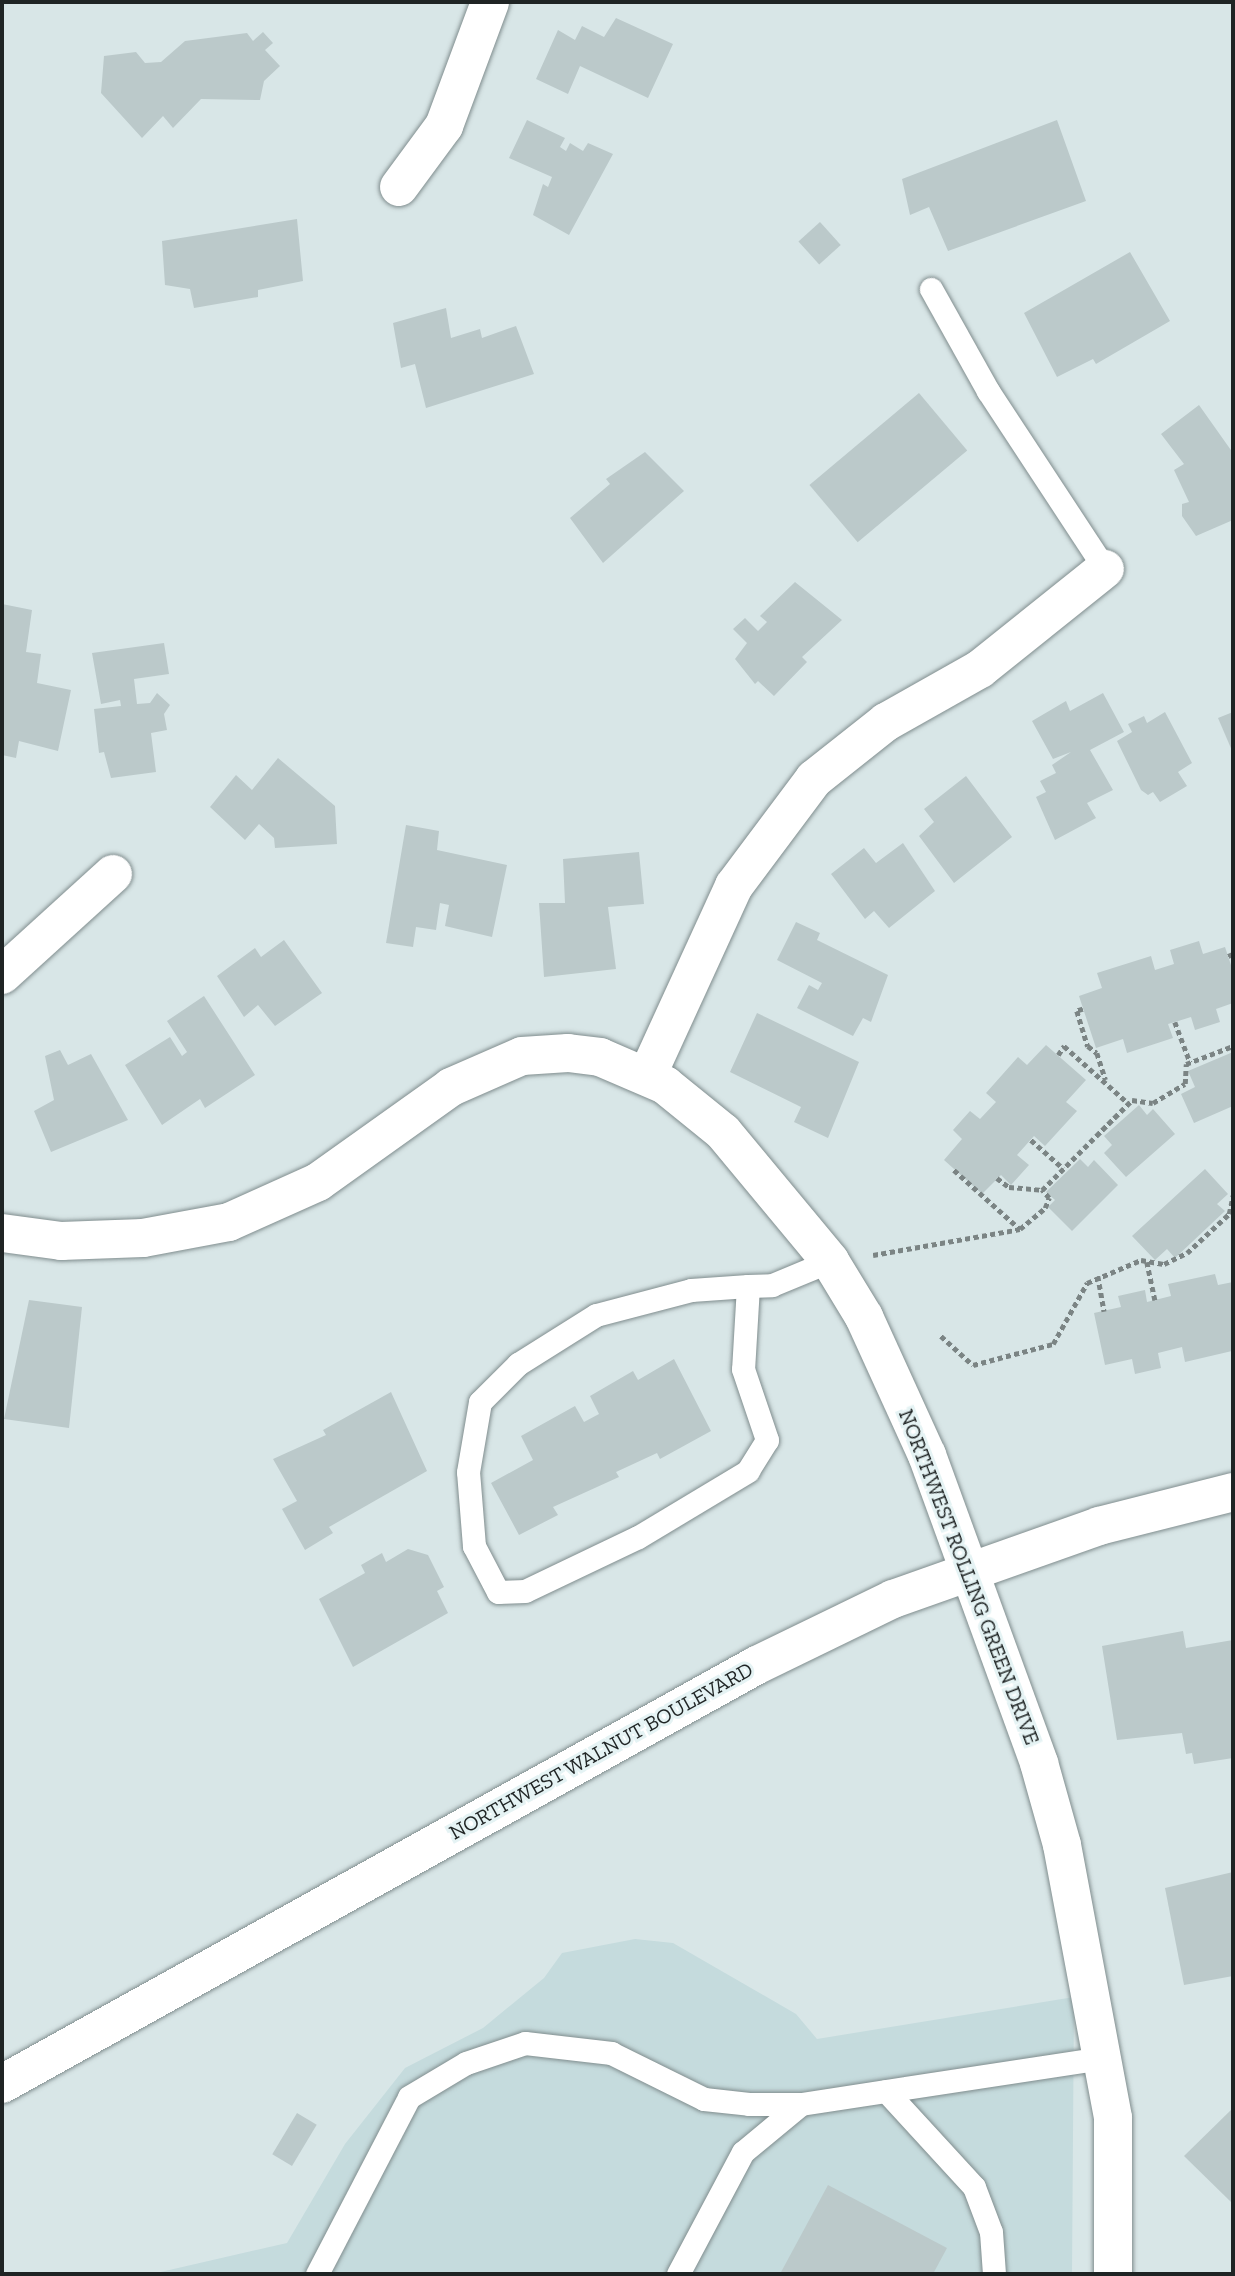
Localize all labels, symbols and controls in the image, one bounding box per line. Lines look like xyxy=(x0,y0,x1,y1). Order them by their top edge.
street label: NORTHWEST ROLLING GREEN DRIVE xyxy=(893,1406,1045,1748)
street label: NORTHWEST WALNUT BOULEVARD xyxy=(444,1656,758,1846)

